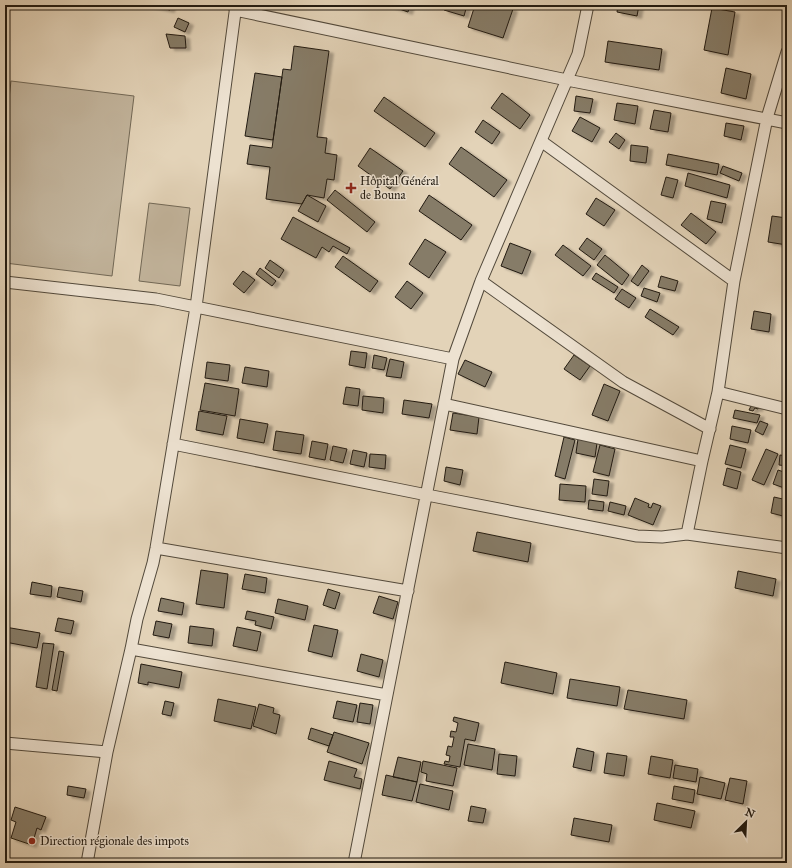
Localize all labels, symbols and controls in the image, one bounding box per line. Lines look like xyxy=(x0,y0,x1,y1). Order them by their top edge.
place label: Hôpital Général de Bouna xyxy=(360,174,440,202)
marker: Hôpital Général de Bouna xyxy=(345,182,357,194)
north arrow xyxy=(726,802,766,842)
text: N xyxy=(743,805,757,821)
place label: Direction régionale des impots xyxy=(40,834,189,849)
marker: Direction régionale des impots xyxy=(27,836,37,846)

